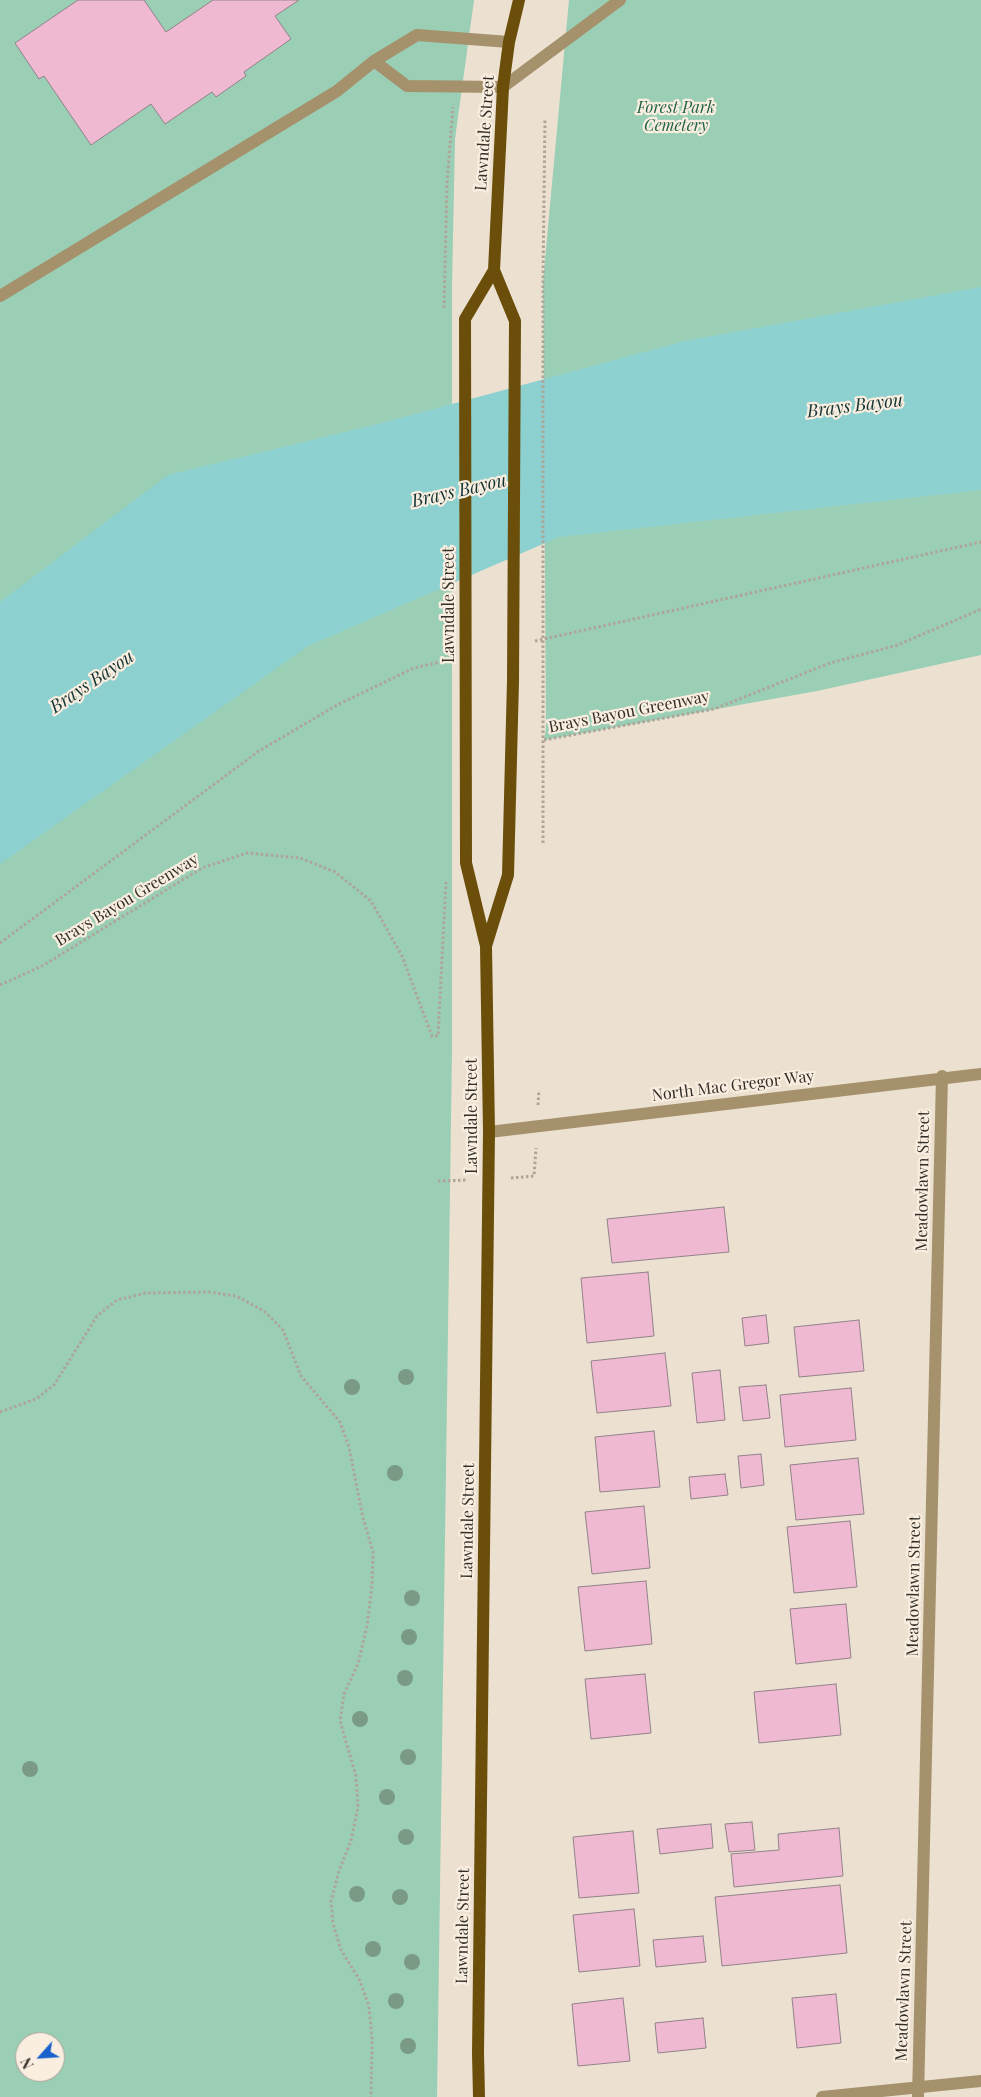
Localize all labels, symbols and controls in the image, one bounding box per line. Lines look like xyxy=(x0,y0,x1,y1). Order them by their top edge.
street label: Lawndale Street xyxy=(471,75,499,191)
park label: Forest Park Cemetery xyxy=(637,98,715,136)
water label: Brays Bayou xyxy=(806,389,904,423)
water label: Brays Bayou xyxy=(410,470,508,512)
street label: Lawndale Street xyxy=(439,547,459,663)
water label: Brays Bayou xyxy=(46,646,138,718)
street label: Brays Bayou Greenway xyxy=(547,687,711,737)
street label: Brays Bayou Greenway xyxy=(52,850,202,950)
street label: Lawndale Street xyxy=(462,1058,482,1174)
street label: North Mac Gregor Way xyxy=(651,1067,815,1105)
street label: Meadowlawn Street xyxy=(912,1110,934,1252)
street label: Lawndale Street xyxy=(457,1463,479,1579)
street label: Meadowlawn Street xyxy=(903,1515,925,1657)
street label: Lawndale Street xyxy=(452,1868,474,1984)
street label: Meadowlawn Street xyxy=(892,1920,916,2062)
north arrow xyxy=(15,2032,65,2082)
text: N xyxy=(16,2055,38,2072)

